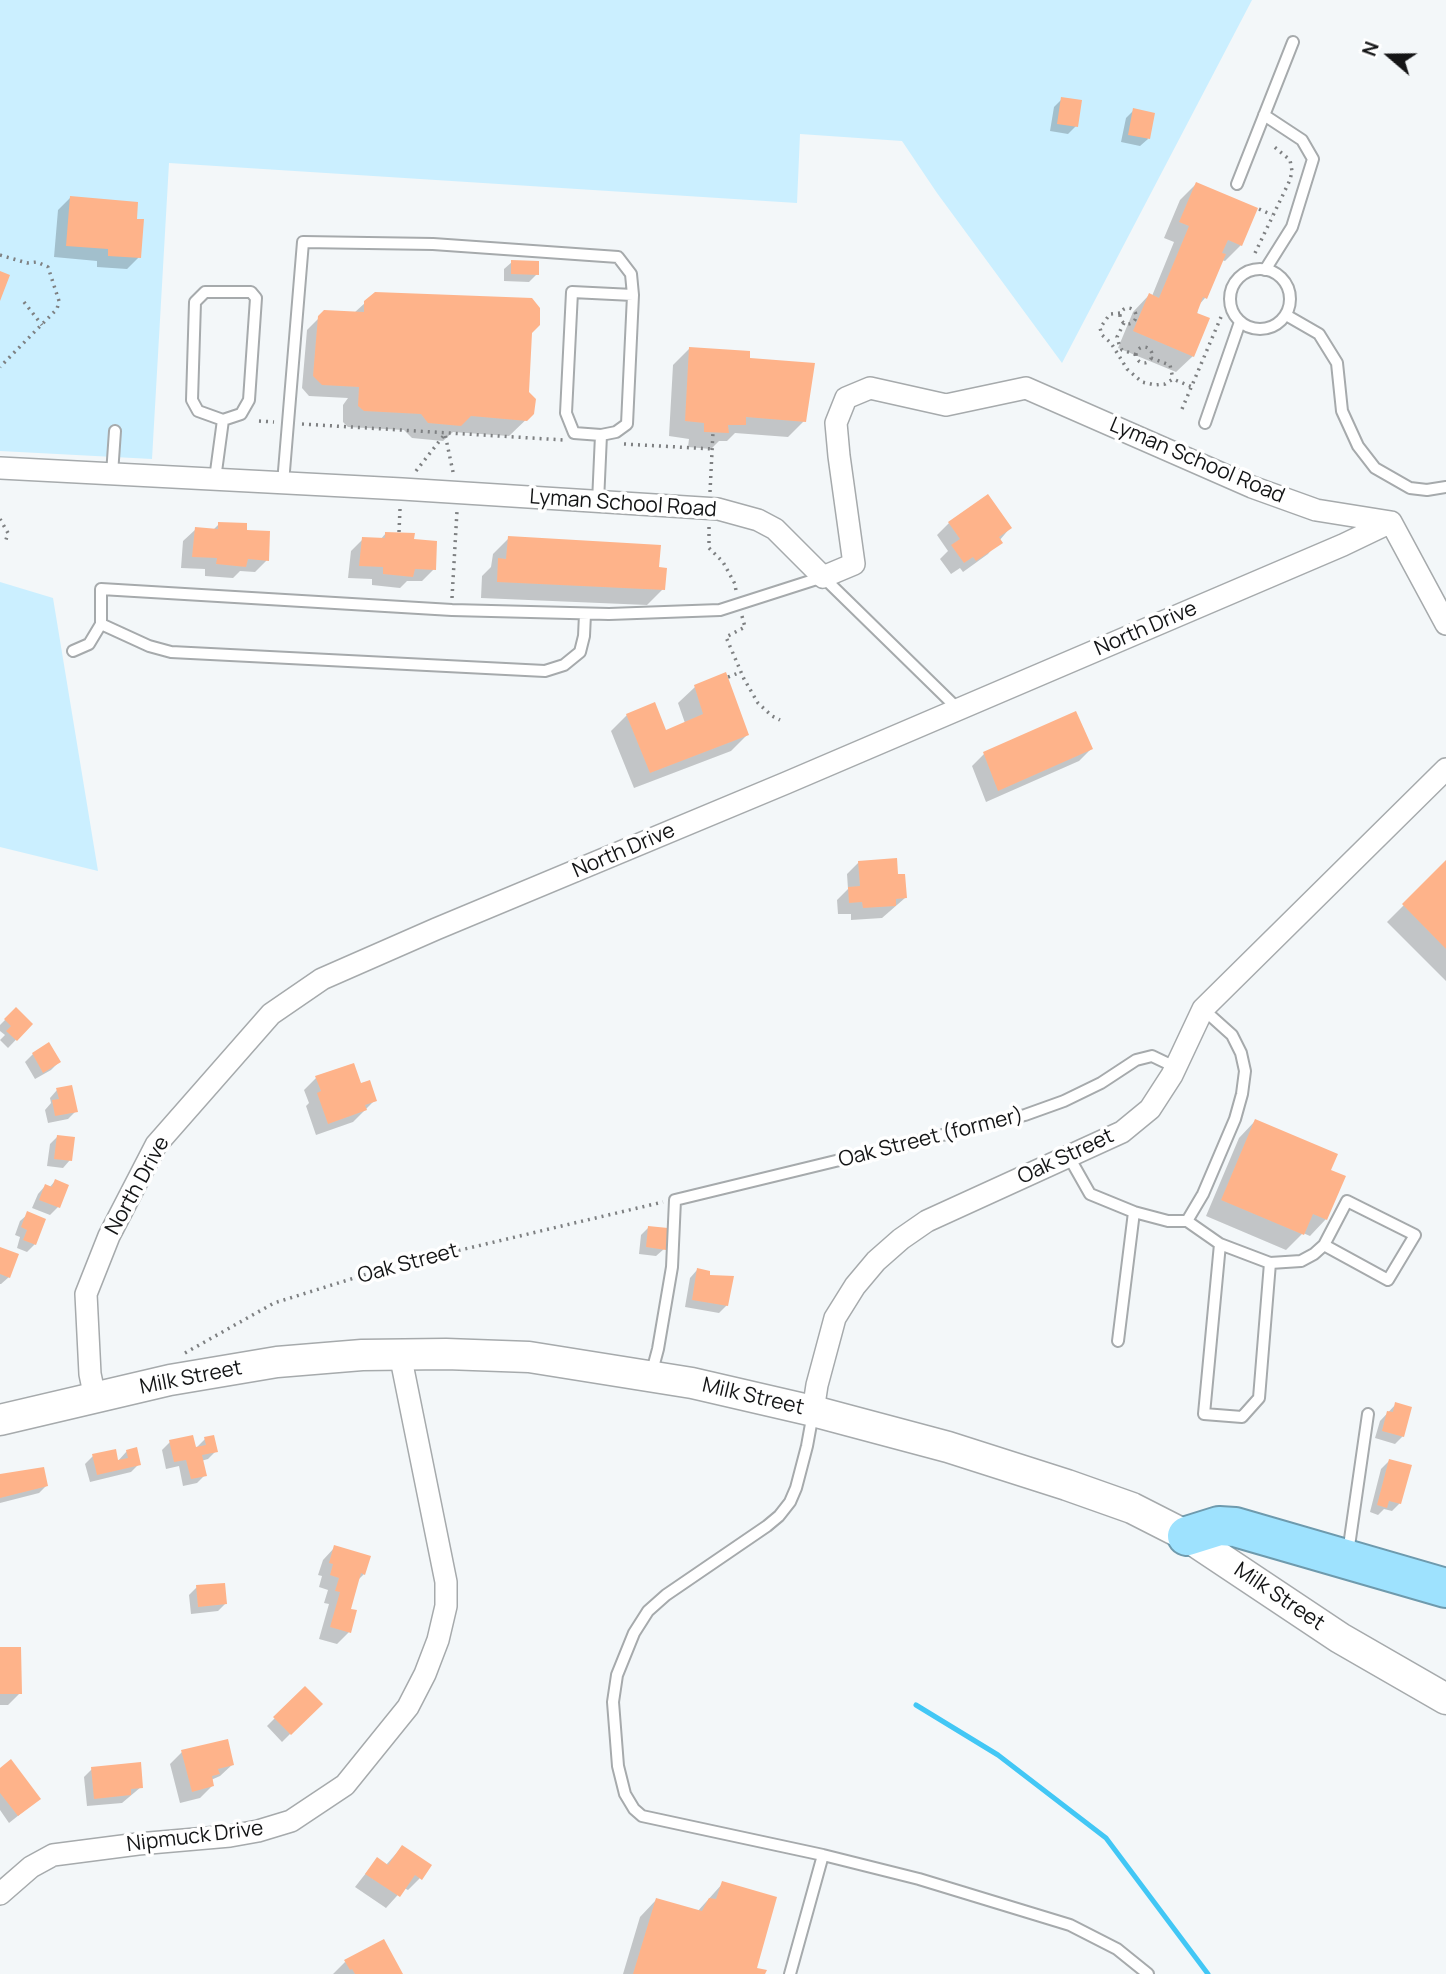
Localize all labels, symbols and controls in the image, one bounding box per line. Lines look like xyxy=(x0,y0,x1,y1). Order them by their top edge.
north arrow xyxy=(1355,21,1425,91)
text: N xyxy=(1356,38,1385,60)
street label: Lyman School Road xyxy=(1106,413,1288,509)
street label: Lyman School Road xyxy=(529,485,717,523)
street label: North Drive xyxy=(1091,596,1201,662)
street label: North Drive xyxy=(569,818,679,884)
street label: Oak Street (former) xyxy=(836,1103,1026,1173)
street label: Oak Street xyxy=(1014,1124,1118,1190)
street label: North Drive xyxy=(101,1132,175,1240)
street label: Oak Street xyxy=(355,1238,461,1290)
street label: Milk Street xyxy=(138,1356,244,1400)
street label: Milk Street xyxy=(700,1373,806,1421)
street label: Milk Street xyxy=(1229,1558,1329,1636)
street label: Nipmuck Drive xyxy=(125,1816,265,1858)

